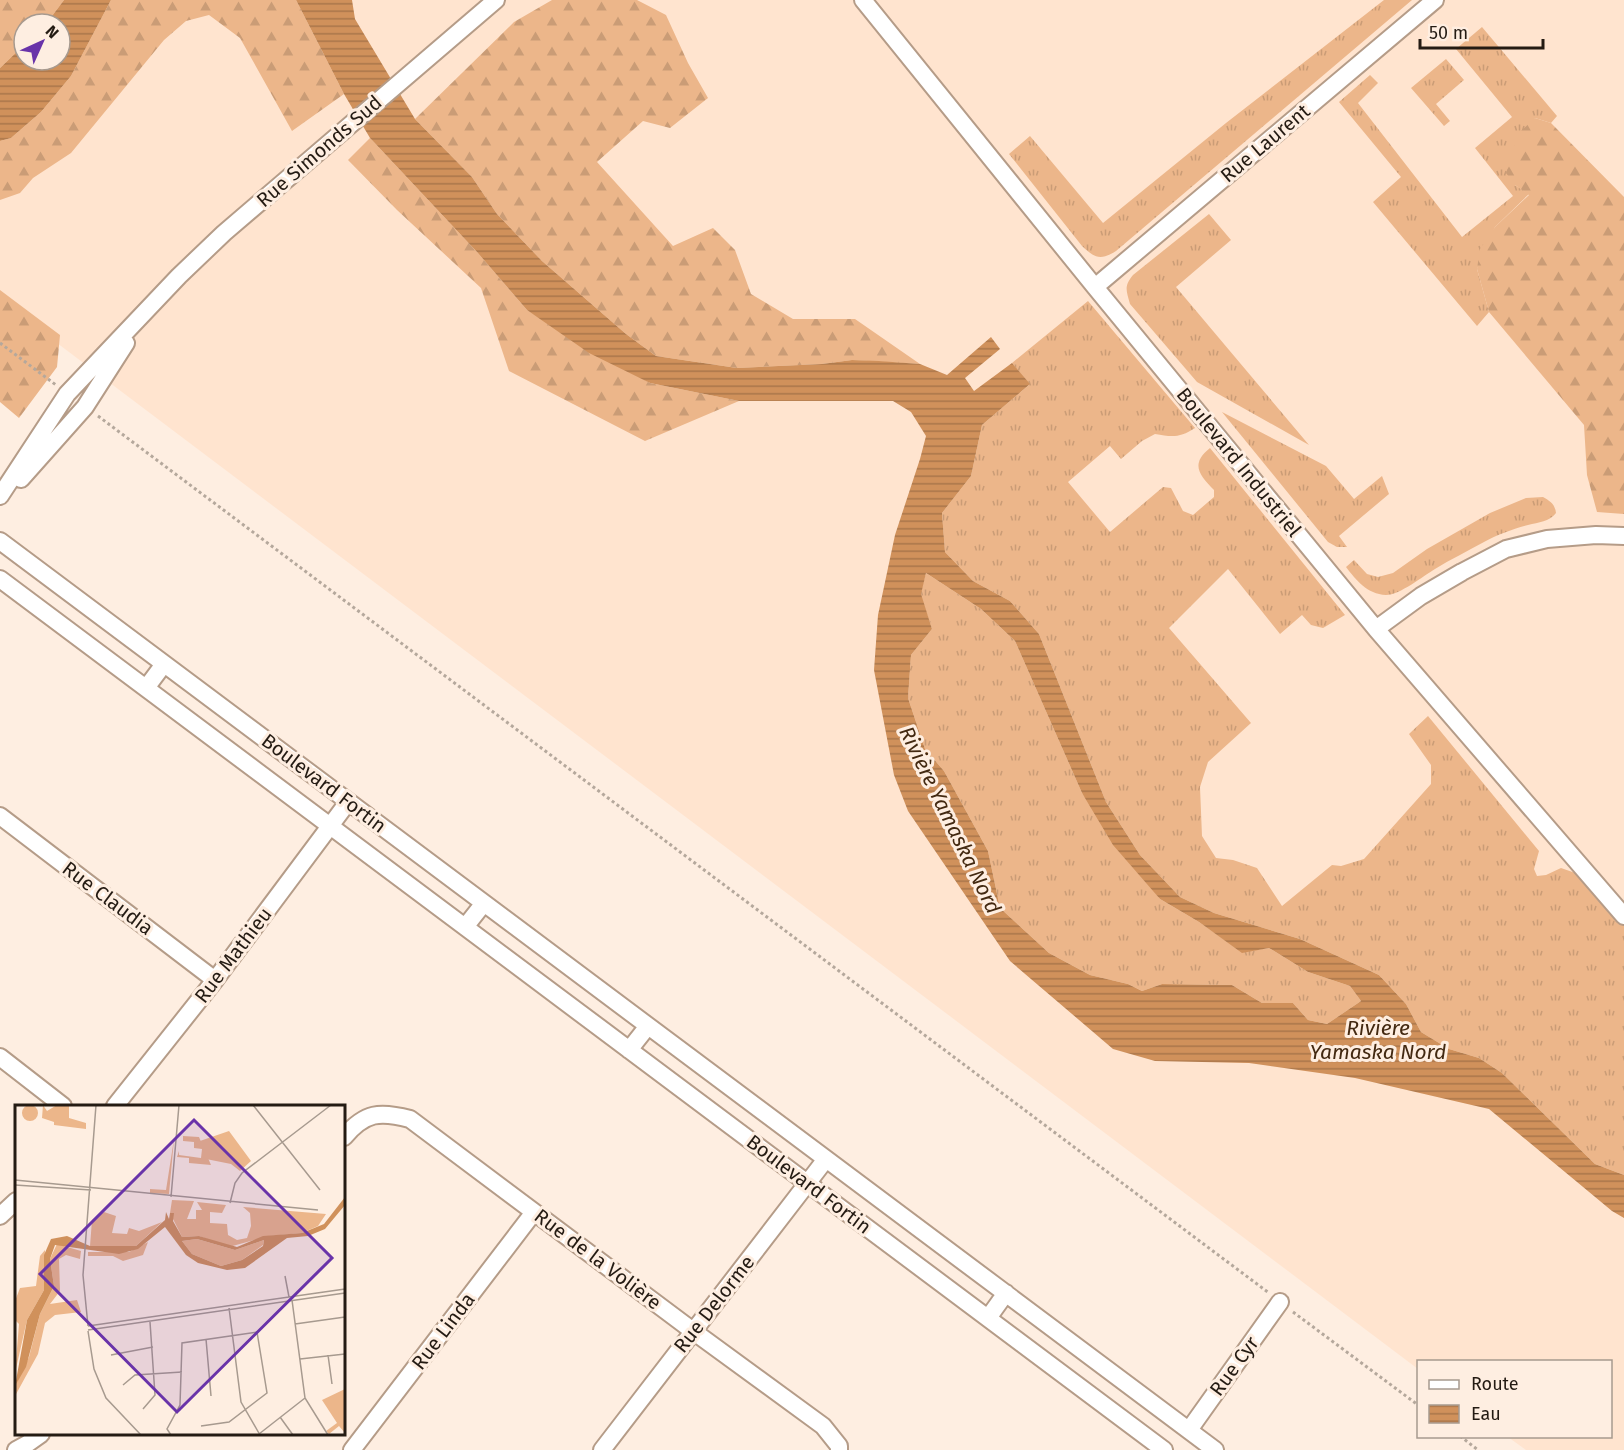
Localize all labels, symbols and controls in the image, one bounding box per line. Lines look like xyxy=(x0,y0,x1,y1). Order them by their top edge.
north arrow xyxy=(12,12,72,72)
scale bar xyxy=(1420,12,1543,50)
text: N xyxy=(42,21,63,42)
text: 50 m xyxy=(1429,22,1468,44)
street label: Rue Simonds Sud xyxy=(251,90,387,212)
street label: Rue Laurent xyxy=(1215,98,1315,187)
street label: Boulevard Industriel xyxy=(1172,383,1307,541)
water label: Rivière Yamaska Nord xyxy=(893,722,1007,918)
street label: Boulevard Fortin xyxy=(257,728,391,838)
street label: Rue Claudia xyxy=(58,856,158,940)
street label: Rue Mathieu xyxy=(189,902,277,1008)
water label: Rivière Yamaska Nord xyxy=(1310,1015,1446,1065)
inset map xyxy=(15,1105,345,1435)
street label: Boulevard Fortin xyxy=(742,1129,876,1239)
street label: Rue de la Volière xyxy=(530,1203,666,1315)
street label: Rue Delorme xyxy=(669,1251,759,1357)
street label: Rue Linda xyxy=(406,1288,480,1374)
street label: Rue Cyr xyxy=(1204,1331,1264,1400)
legend xyxy=(1417,1360,1612,1438)
text: Route xyxy=(1471,1373,1519,1395)
text: Eau xyxy=(1471,1403,1501,1425)

